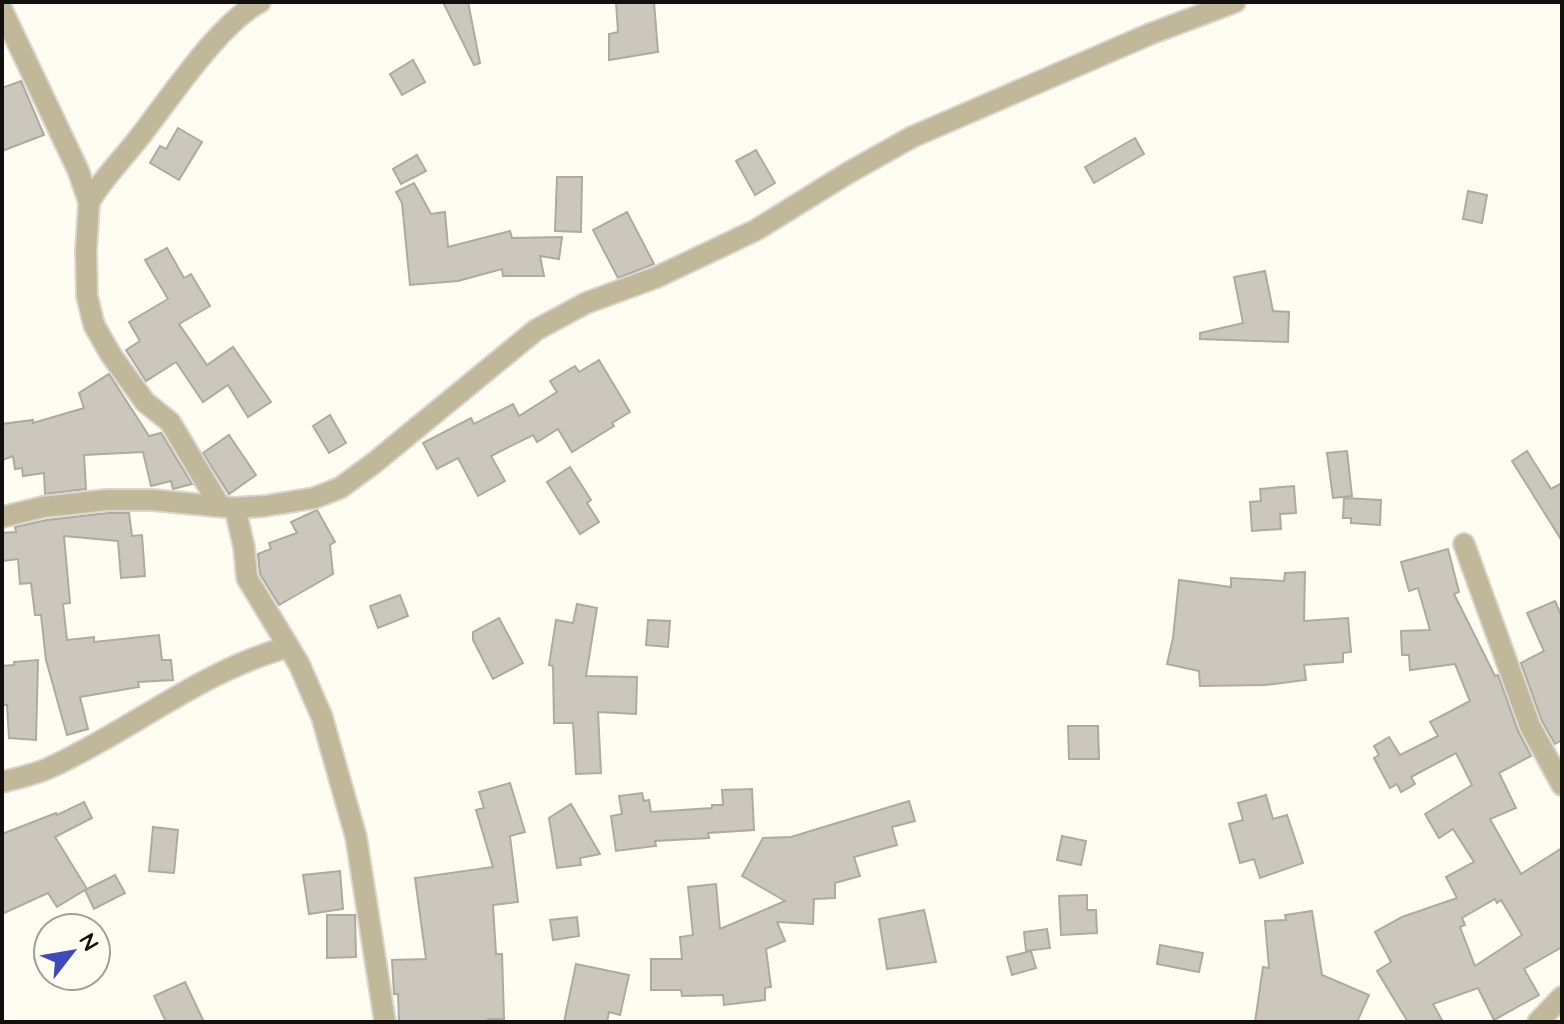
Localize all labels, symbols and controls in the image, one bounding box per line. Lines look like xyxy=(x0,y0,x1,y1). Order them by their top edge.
north arrow xyxy=(32,912,112,992)
text: N xyxy=(73,928,105,956)

